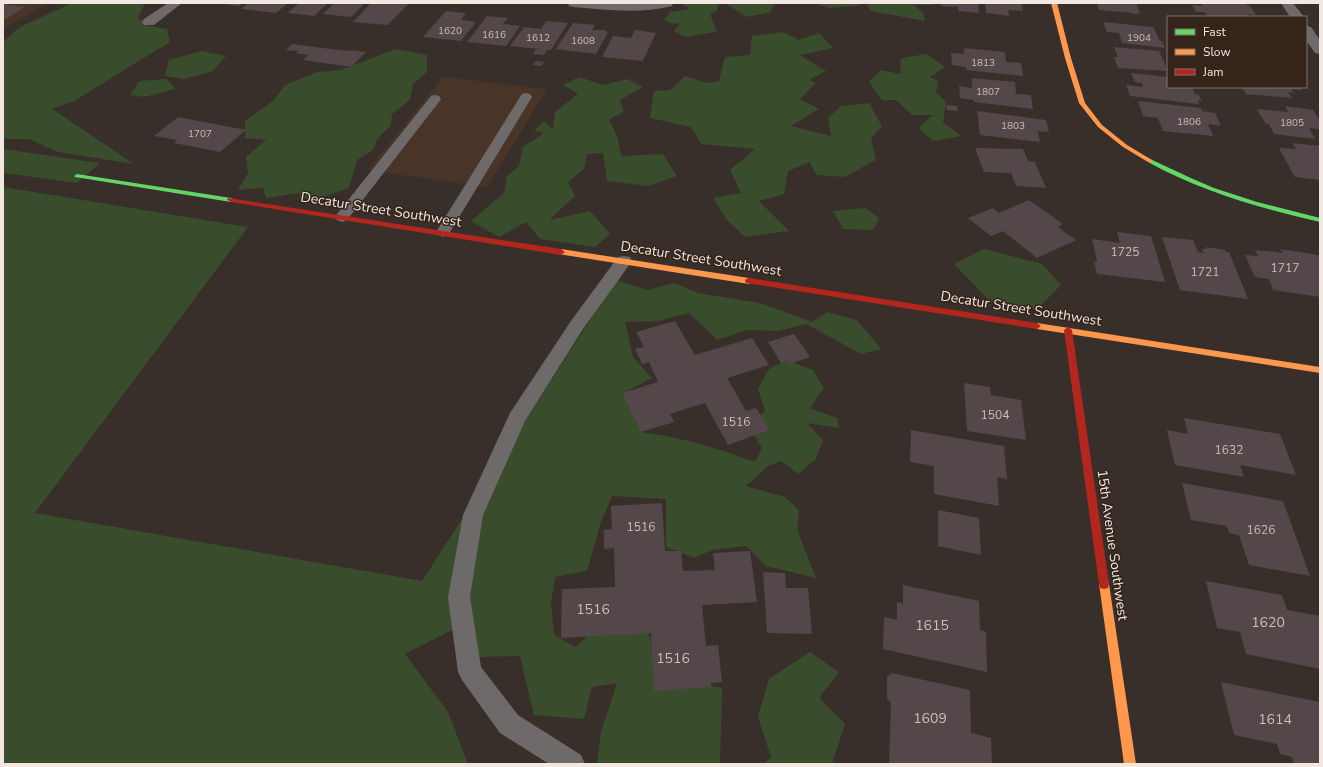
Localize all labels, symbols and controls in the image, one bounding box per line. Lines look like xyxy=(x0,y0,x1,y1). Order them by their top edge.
legend xyxy=(1167,16,1307,88)
house number: 1620 xyxy=(438,24,462,38)
text: Fast xyxy=(1203,24,1226,40)
house number: 1616 xyxy=(482,28,506,42)
house number: 1612 xyxy=(526,31,550,45)
house number: 1904 xyxy=(1127,31,1151,45)
house number: 1608 xyxy=(571,34,595,48)
text: Slow xyxy=(1203,44,1231,60)
house number: 1813 xyxy=(971,56,995,70)
text: Jam xyxy=(1202,64,1224,80)
house number: 1807 xyxy=(976,85,1000,99)
house number: 1806 xyxy=(1177,115,1201,129)
house number: 1805 xyxy=(1280,116,1304,130)
house number: 1803 xyxy=(1001,119,1025,133)
house number: 1707 xyxy=(188,127,212,141)
street label: Decatur Street Southwest xyxy=(299,187,463,232)
street label: Decatur Street Southwest xyxy=(619,236,783,281)
house number: 1725 xyxy=(1111,244,1139,260)
house number: 1717 xyxy=(1271,260,1299,276)
house number: 1721 xyxy=(1191,264,1219,280)
street label: Decatur Street Southwest xyxy=(939,286,1103,331)
house number: 1504 xyxy=(981,407,1009,423)
house number: 1516 xyxy=(722,414,750,430)
house number: 1632 xyxy=(1215,442,1243,458)
street label: 15th Avenue Southwest xyxy=(1093,468,1133,622)
house number: 1516 xyxy=(627,519,655,535)
house number: 1626 xyxy=(1247,522,1275,538)
house number: 1516 xyxy=(576,600,610,619)
house number: 1620 xyxy=(1251,613,1285,632)
house number: 1615 xyxy=(915,616,949,635)
house number: 1516 xyxy=(656,649,690,668)
house number: 1609 xyxy=(913,709,947,728)
house number: 1614 xyxy=(1258,710,1292,729)

